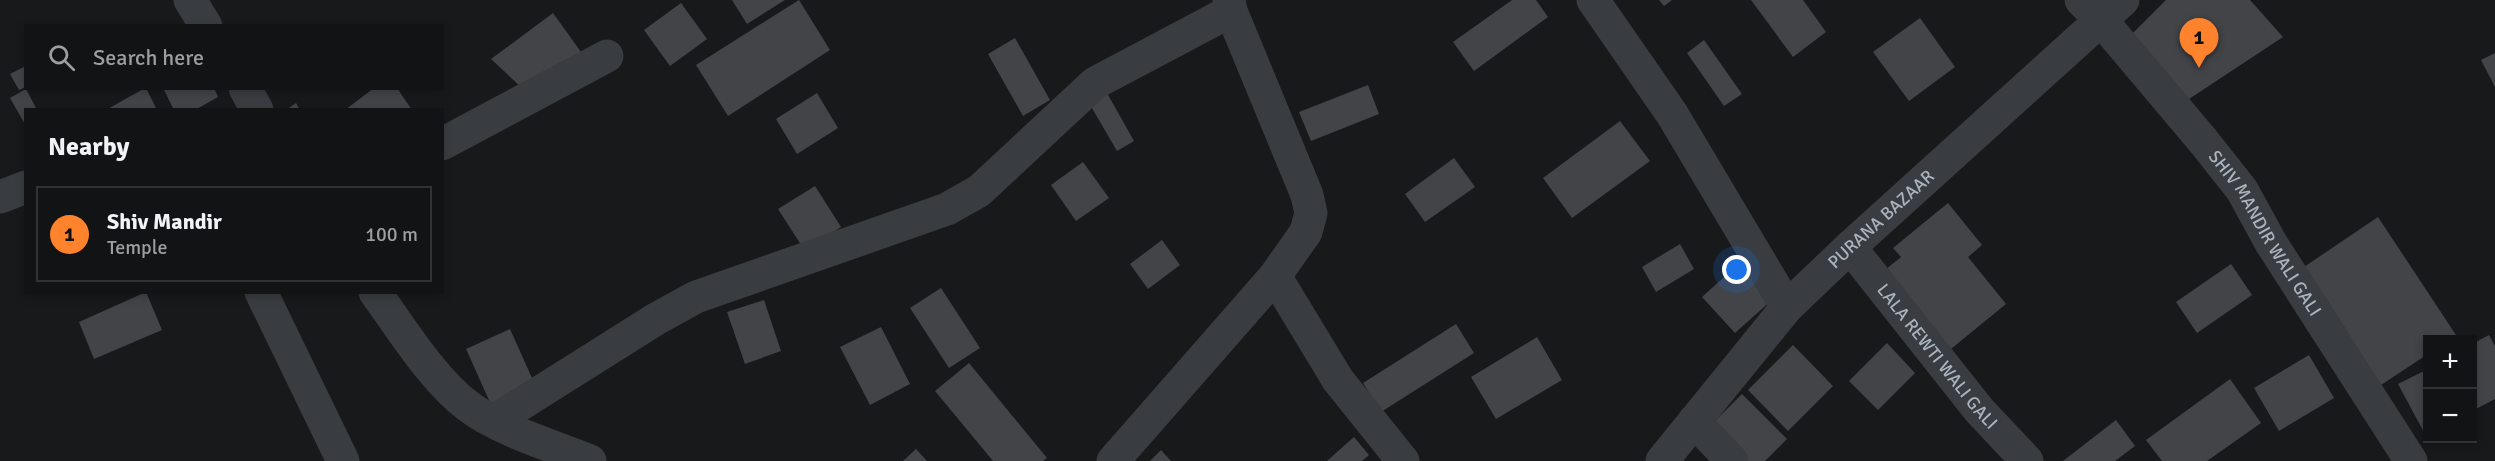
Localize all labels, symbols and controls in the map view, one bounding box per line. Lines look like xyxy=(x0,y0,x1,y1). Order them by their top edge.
pin: 1 xyxy=(2180,19,2218,68)
search box xyxy=(24,24,444,90)
icon: search xyxy=(45,41,78,74)
text: Search here xyxy=(93,44,204,71)
text: Nearby xyxy=(48,131,129,163)
street label: SHIV MANDIR WALI GALI xyxy=(2204,146,2326,320)
street label: PURANA BAZAAR xyxy=(1823,165,1939,273)
text: Shiv Mandir xyxy=(107,208,222,235)
text: 1 xyxy=(64,222,75,247)
text: 100 m xyxy=(365,222,418,247)
text: Temple xyxy=(107,235,167,260)
your location xyxy=(1722,255,1751,284)
street label: LALA REWTI WALI GALI xyxy=(1872,279,2002,434)
map controls xyxy=(2423,335,2477,443)
button: + xyxy=(2423,335,2477,389)
button: − xyxy=(2423,389,2477,443)

